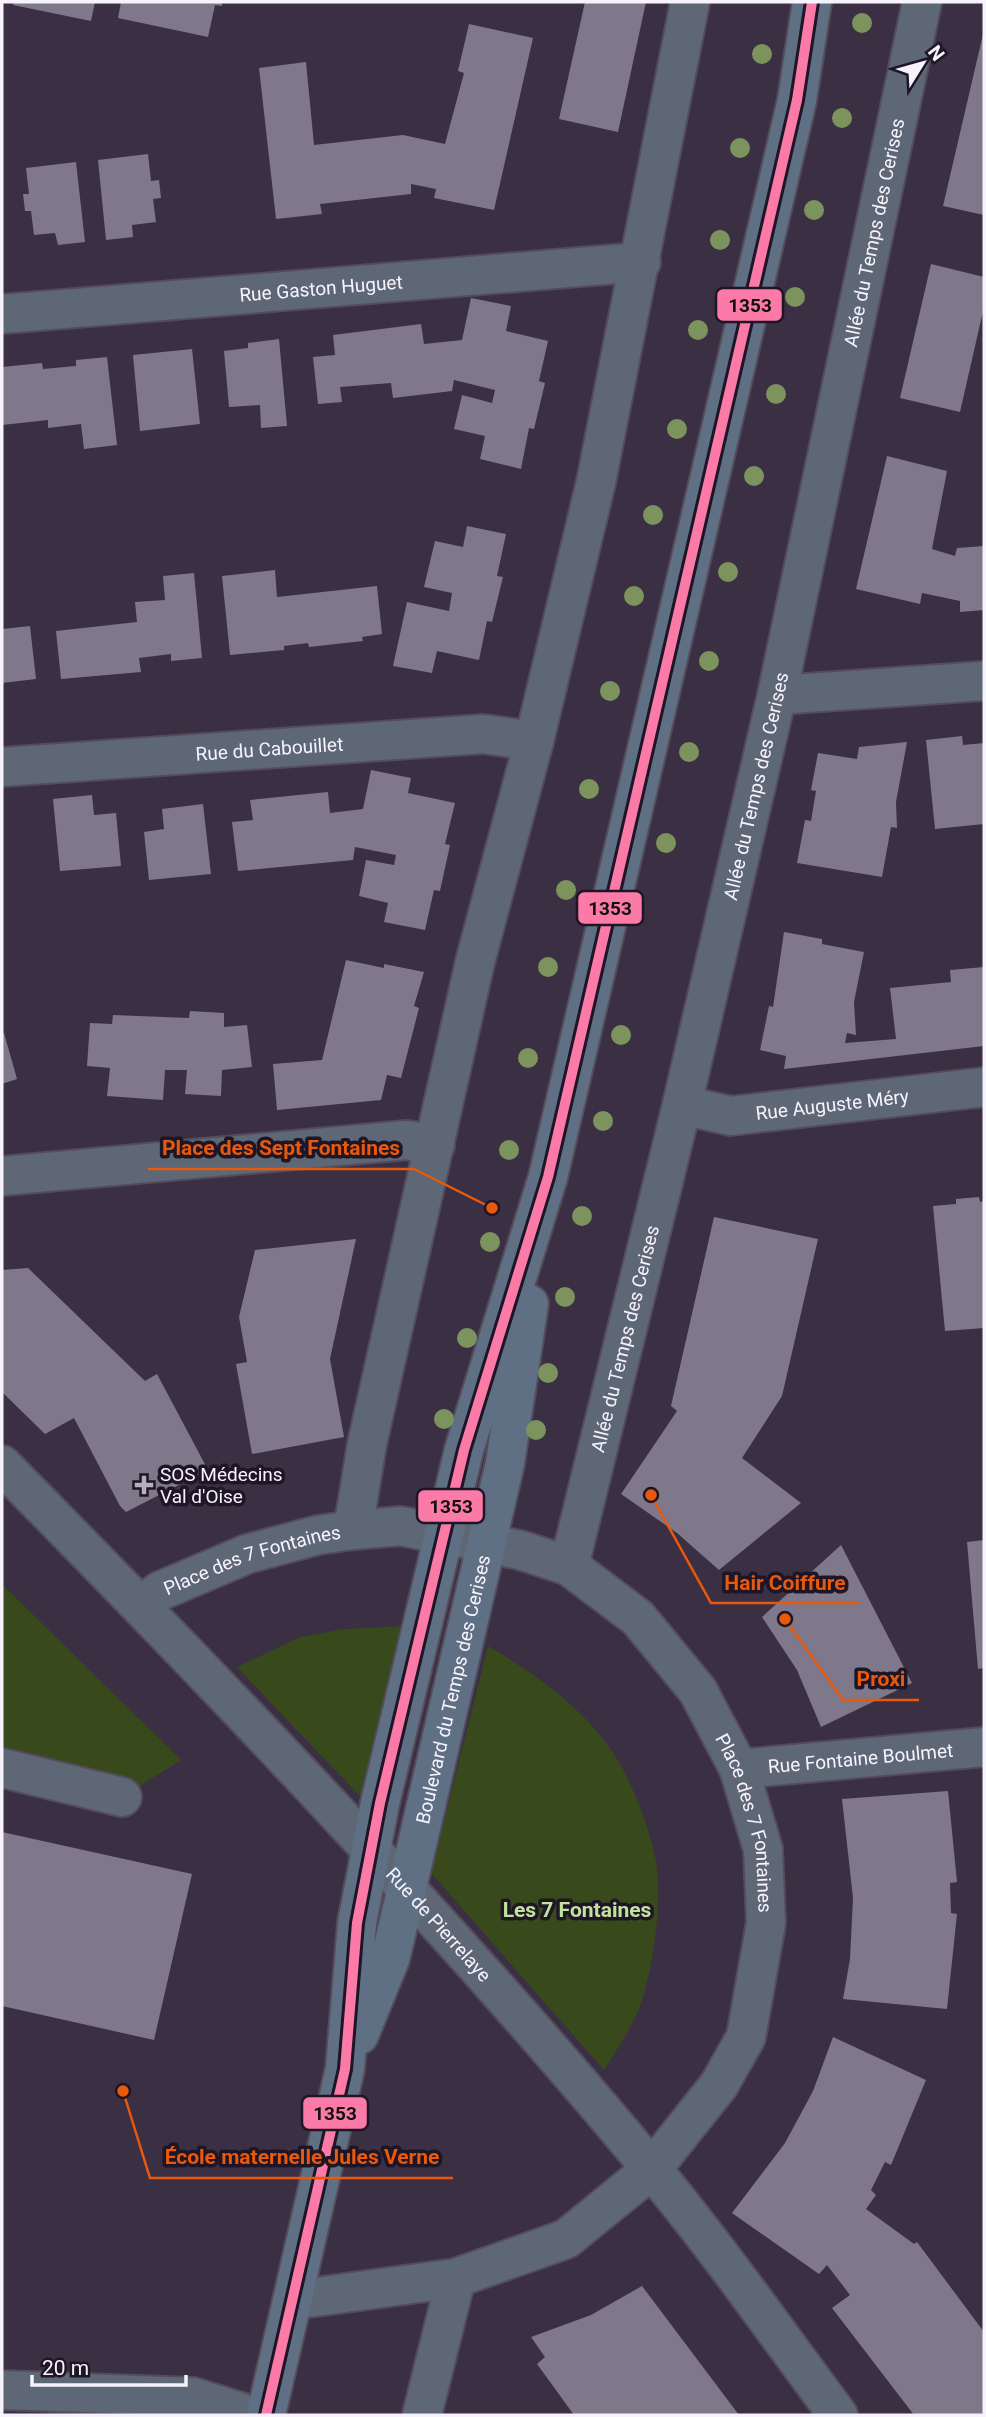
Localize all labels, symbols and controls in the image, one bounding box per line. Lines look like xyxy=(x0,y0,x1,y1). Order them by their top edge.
north arrow xyxy=(888,28,958,98)
text: N xyxy=(923,41,949,65)
street label: Allée du Temps des Cerises xyxy=(839,116,909,349)
street label: Rue Gaston Huguet xyxy=(238,270,403,306)
line badge: 1353 xyxy=(716,288,783,322)
text: 1353 xyxy=(728,294,772,317)
street label: Allée du Temps des Cerises xyxy=(718,670,793,902)
street label: Rue du Cabouillet xyxy=(195,732,344,765)
line badge: 1353 xyxy=(577,891,643,925)
text: 1353 xyxy=(588,897,632,920)
street label: Rue Auguste Méry xyxy=(754,1084,910,1125)
callout: Place des Sept Fontaines xyxy=(148,1127,414,1169)
text: Place des Sept Fontaines xyxy=(162,1136,400,1160)
street label: Allée du Temps des Cerises xyxy=(586,1223,664,1455)
place label: SOS Médecins Val d'Oise xyxy=(160,1463,283,1508)
marker: SOS Médecins Val d'Oise xyxy=(134,1475,154,1495)
line badge: 1353 xyxy=(417,1489,484,1523)
text: 1353 xyxy=(429,1495,473,1518)
street label: Place des 7 Fontaines xyxy=(160,1520,342,1600)
street label: Boulevard du Temps des Cerises xyxy=(411,1553,495,1826)
callout: Hair Coiffure xyxy=(711,1561,860,1603)
text: Hair Coiffure xyxy=(724,1571,846,1595)
callout: Proxi xyxy=(843,1658,919,1700)
text: Proxi xyxy=(857,1667,905,1691)
street label: Place des 7 Fontaines xyxy=(711,1730,777,1913)
street label: Rue Fontaine Boulmet xyxy=(767,1738,954,1778)
street label: Rue de Pierrelaye xyxy=(381,1863,496,1986)
district label: Les 7 Fontaines xyxy=(503,1898,652,1922)
line badge: 1353 xyxy=(302,2096,368,2130)
text: 1353 xyxy=(313,2102,357,2125)
callout: École maternelle Jules Verne xyxy=(150,2136,453,2178)
text: École maternelle Jules Verne xyxy=(165,2145,439,2169)
scale bar xyxy=(32,2344,186,2388)
text: 20 m xyxy=(42,2356,89,2380)

